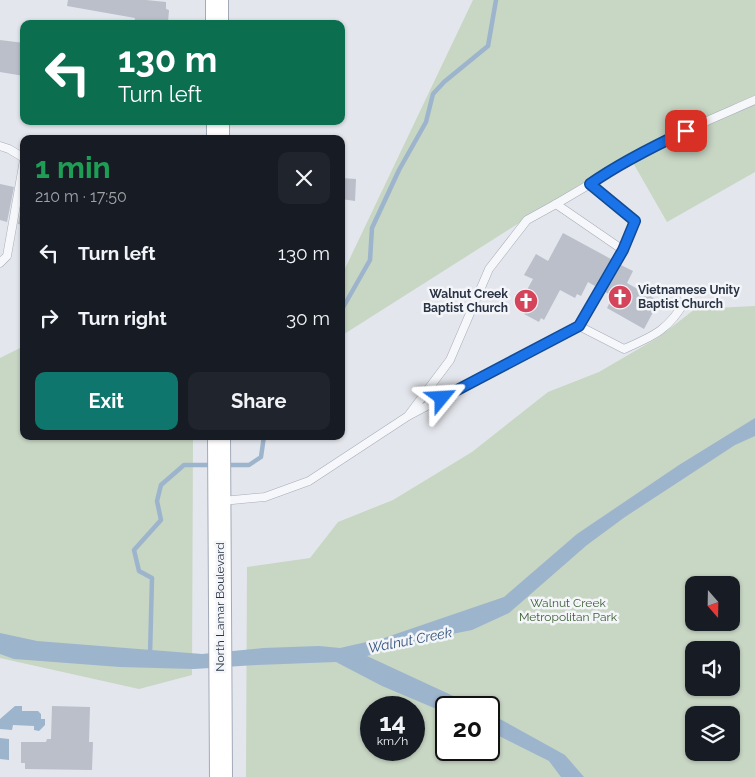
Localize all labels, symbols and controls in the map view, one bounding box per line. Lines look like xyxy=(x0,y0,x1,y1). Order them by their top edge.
text: 130 m xyxy=(118,39,217,80)
icon: left xyxy=(35,40,100,105)
text: Turn left xyxy=(118,81,202,107)
pin xyxy=(665,110,707,152)
icon: arrive xyxy=(672,117,700,145)
text: 1 min xyxy=(35,150,111,185)
button: close xyxy=(278,152,330,204)
text: 210 m · 17:50 xyxy=(35,187,127,206)
icon: left xyxy=(35,239,63,267)
text: Turn left xyxy=(78,242,155,264)
text: 130 m xyxy=(278,242,330,264)
place label: Vietnamese Unity Baptist Church xyxy=(638,283,740,311)
church icon: Vietnamese Unity Baptist Church xyxy=(607,284,633,310)
place label: Walnut Creek Baptist Church xyxy=(423,287,508,315)
church icon: Walnut Creek Baptist Church xyxy=(513,288,539,314)
icon: right xyxy=(35,304,63,332)
text: Turn right xyxy=(78,307,167,329)
text: 30 m xyxy=(286,307,330,329)
position arrow xyxy=(415,371,467,423)
button: Exit xyxy=(35,372,178,430)
button: Share xyxy=(188,372,330,430)
street label: North Lamar Boulevard xyxy=(213,542,227,672)
north arrow xyxy=(685,576,740,631)
map controls xyxy=(685,576,740,761)
park label: Walnut Creek Metropolitan Park xyxy=(519,596,618,624)
water label: Walnut Creek xyxy=(367,624,454,656)
button: sound xyxy=(685,641,740,696)
speed limit sign: 20 xyxy=(435,696,500,761)
button: layers xyxy=(685,706,740,761)
text: 14 xyxy=(379,707,406,737)
text: km/h xyxy=(377,734,408,748)

